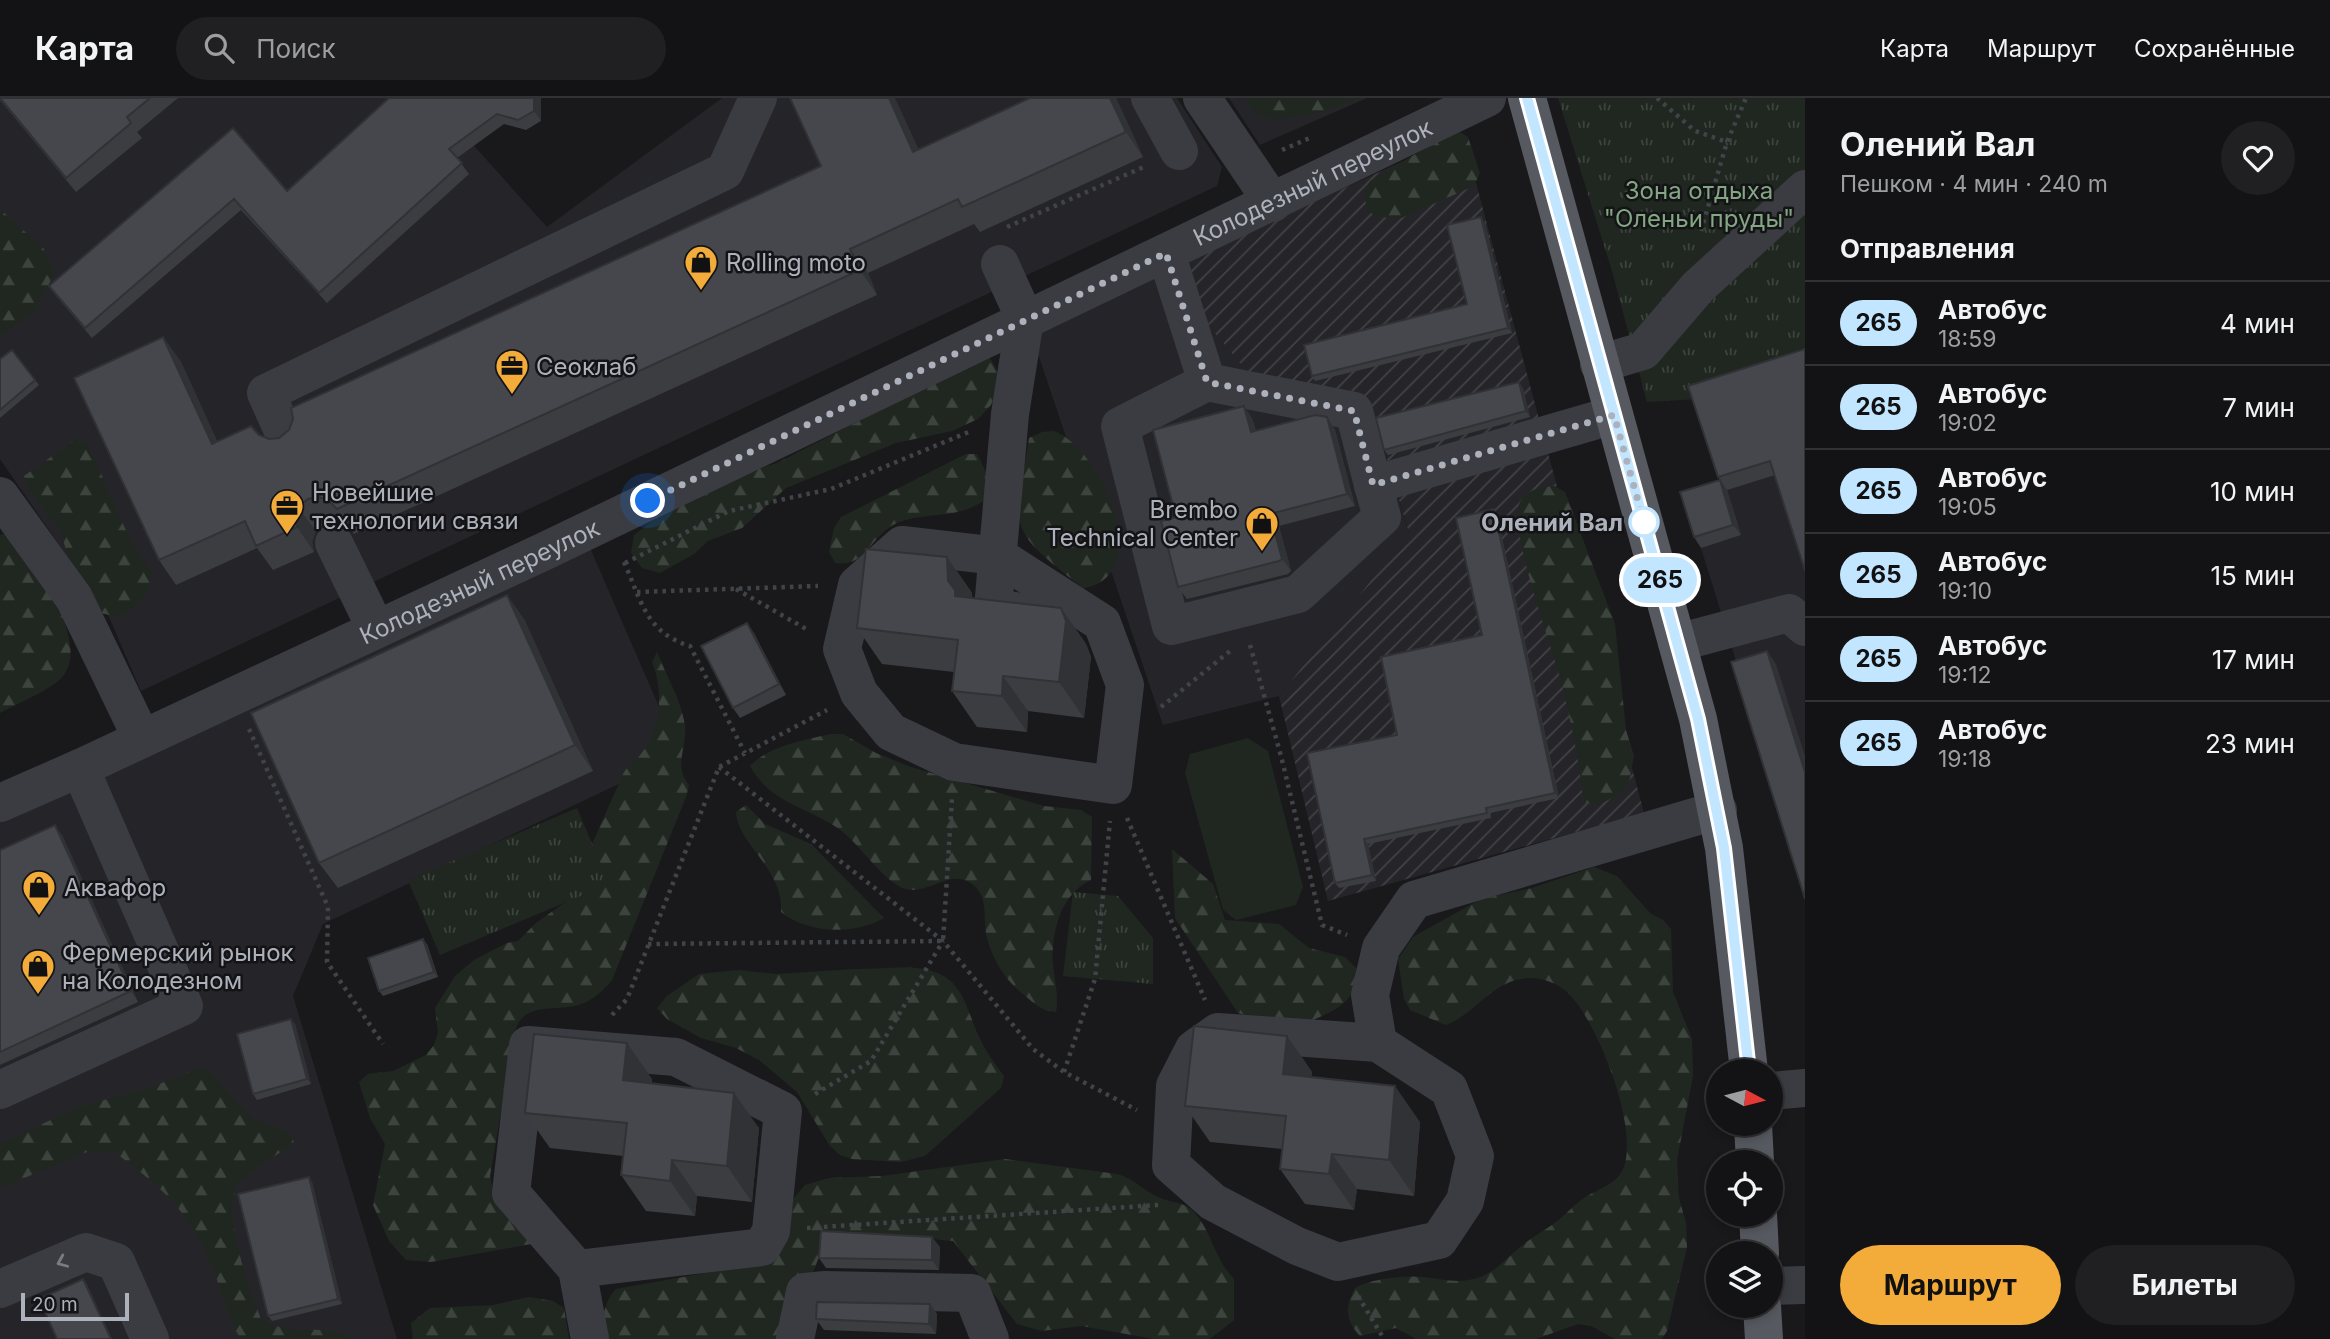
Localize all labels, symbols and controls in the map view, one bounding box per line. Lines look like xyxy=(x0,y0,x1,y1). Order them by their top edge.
search box xyxy=(176,17,666,80)
text: Карта xyxy=(35,28,134,68)
icon: search xyxy=(200,29,238,67)
text: Поиск xyxy=(256,33,335,64)
text: Карта xyxy=(1880,34,1949,63)
text: Маршрут xyxy=(1987,34,2096,63)
text: Сохранённые xyxy=(2134,34,2295,63)
street label: Колодезный переулок xyxy=(1188,112,1437,252)
button: heart xyxy=(2221,121,2295,195)
text: Олений Вал xyxy=(1840,124,2035,164)
text: Пешком · 4 мин · 240 m xyxy=(1840,170,2108,198)
park label: Зона отдыха "Оленьи пруды" xyxy=(1604,176,1794,233)
text: Отправления xyxy=(1840,233,2015,264)
shop icon: Rolling moto xyxy=(682,243,720,292)
place label: Rolling moto xyxy=(726,248,866,277)
text: Автобус xyxy=(1938,294,2047,325)
text: 265 xyxy=(1855,308,1902,337)
text: 4 мин xyxy=(2220,308,2295,339)
text: 18:59 xyxy=(1938,325,1996,353)
office icon: Сеоклаб xyxy=(493,347,531,396)
place label: Сеоклаб xyxy=(536,352,636,381)
text: Автобус xyxy=(1938,378,2047,409)
text: 265 xyxy=(1855,392,1902,421)
text: 7 мин xyxy=(2222,392,2295,423)
text: 19:02 xyxy=(1938,409,1997,437)
text: Автобус xyxy=(1938,462,2047,493)
text: 265 xyxy=(1855,476,1902,505)
text: 10 мин xyxy=(2210,476,2295,507)
place label: Новейшие технологии связи xyxy=(312,478,519,535)
your location xyxy=(630,483,665,518)
office icon: Новейшие технологии связи xyxy=(268,487,306,536)
text: 19:05 xyxy=(1938,493,1997,521)
place label: Brembo Technical Center xyxy=(1046,495,1238,552)
shop icon: Brembo Technical Center xyxy=(1243,504,1281,553)
marker: Олений Вал xyxy=(1629,507,1659,537)
place label: Олений Вал xyxy=(1481,508,1623,537)
street label: Колодезный переулок xyxy=(355,513,604,650)
text: Автобус xyxy=(1938,546,2047,577)
line badge: 265 xyxy=(1620,557,1700,603)
text: 265 xyxy=(1855,560,1902,589)
text: 15 мин xyxy=(2211,560,2295,591)
text: 265 xyxy=(1637,565,1683,594)
text: 19:10 xyxy=(1938,577,1992,605)
text: Автобус xyxy=(1938,630,2047,661)
text: 265 xyxy=(1855,644,1902,673)
text: 17 мин xyxy=(2212,644,2295,675)
text: 19:12 xyxy=(1938,661,1992,689)
text: Автобус xyxy=(1938,714,2047,745)
text: 265 xyxy=(1855,728,1902,757)
text: 23 мин xyxy=(2205,728,2295,759)
text: 19:18 xyxy=(1938,745,1992,773)
shop icon: Аквафор xyxy=(20,868,58,917)
place label: Аквафор xyxy=(64,873,166,902)
place label: Фермерский рынок на Колодезном xyxy=(62,938,294,995)
shop icon: Фермерский рынок на Колодезном xyxy=(19,947,57,996)
north arrow xyxy=(1706,1059,1783,1136)
map controls xyxy=(1706,1059,1783,1318)
button: locate xyxy=(1706,1150,1783,1227)
button: layers xyxy=(1706,1241,1783,1318)
button: Маршрут xyxy=(1840,1245,2061,1325)
button: Билеты xyxy=(2075,1245,2295,1325)
one-way arrow xyxy=(57,1254,69,1268)
scale bar xyxy=(21,1290,130,1322)
text: 20 m xyxy=(32,1293,78,1316)

